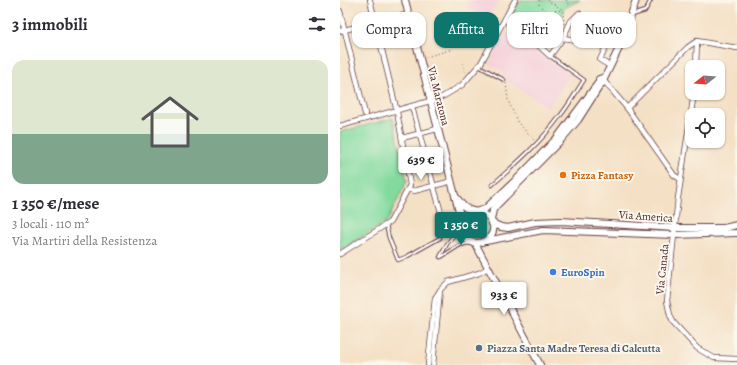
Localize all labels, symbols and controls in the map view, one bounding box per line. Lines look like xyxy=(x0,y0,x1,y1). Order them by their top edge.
chip: Compra xyxy=(352,12,426,48)
chip: Affitta xyxy=(434,12,499,48)
chip: Filtri xyxy=(507,12,563,48)
chip: Nuovo xyxy=(571,12,636,48)
text: 3 immobili xyxy=(12,13,88,36)
icon: filters xyxy=(306,13,328,35)
north arrow xyxy=(685,60,725,100)
map controls xyxy=(685,60,725,148)
street label: Via Maratona xyxy=(424,64,453,128)
icon: home xyxy=(134,86,206,158)
button: locate xyxy=(685,108,725,148)
pin: 639 € xyxy=(393,147,449,181)
text: 639 € xyxy=(407,151,435,168)
place label: Pizza Fantasy xyxy=(571,168,634,183)
marker: Pizza Fantasy xyxy=(558,170,568,180)
text: 1 350 €/mese xyxy=(12,192,99,215)
street label: Via America xyxy=(618,207,674,226)
pin: 1 350 € xyxy=(424,212,498,246)
text: 3 locali · 110 m² xyxy=(12,215,89,232)
text: 1 350 € xyxy=(444,216,478,233)
text: Via Martiri della Resistenza xyxy=(12,232,157,249)
street label: Via Canada xyxy=(652,242,673,296)
place label: EuroSpin xyxy=(561,265,605,280)
marker: EuroSpin xyxy=(548,267,558,277)
pin: 933 € xyxy=(476,282,532,316)
text: 933 € xyxy=(491,286,517,303)
place label: Piazza Santa Madre Teresa di Calcutta xyxy=(487,341,661,356)
marker: Piazza Santa Madre Teresa di Calcutta xyxy=(474,343,484,353)

